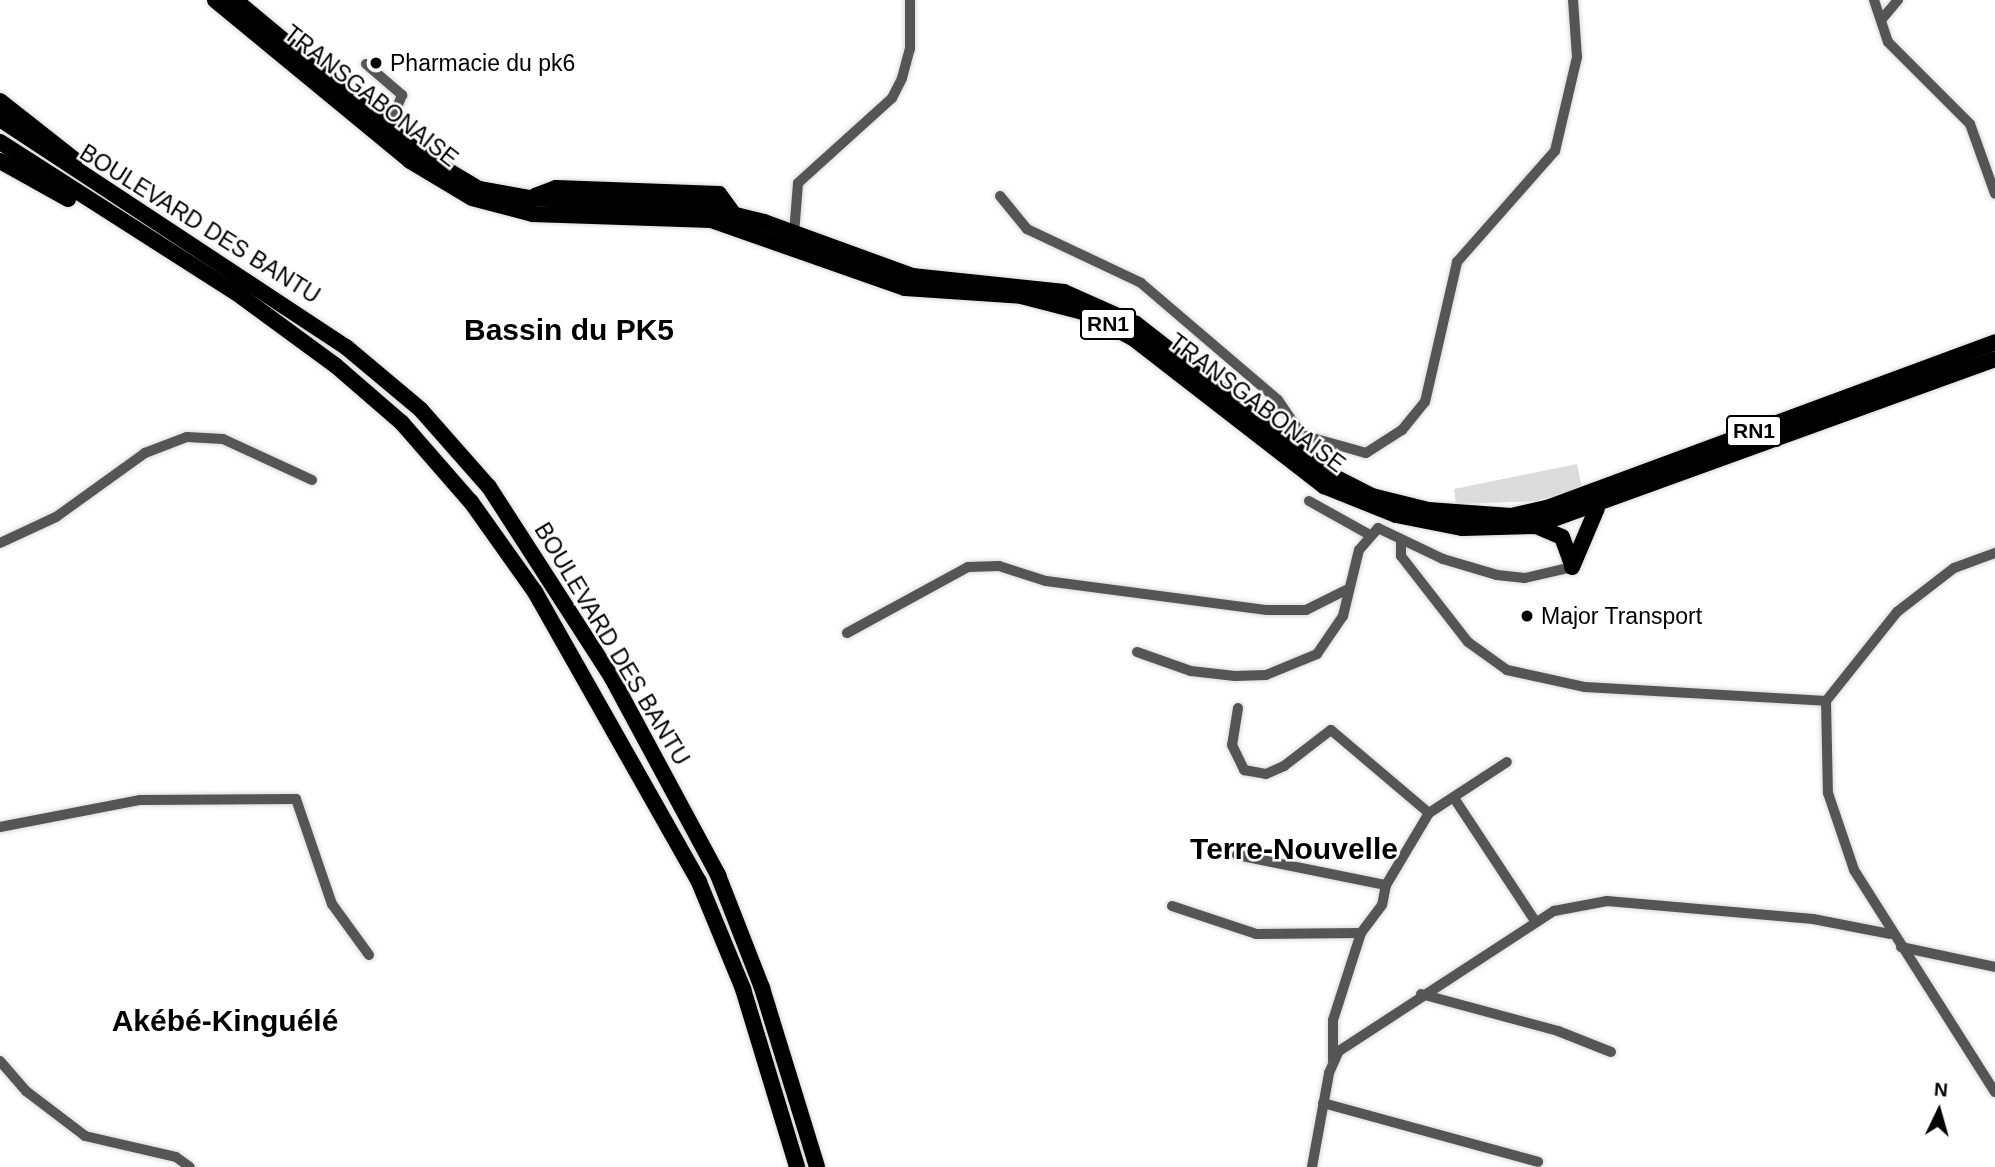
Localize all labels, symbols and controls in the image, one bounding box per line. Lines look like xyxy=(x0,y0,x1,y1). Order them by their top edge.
street label: TRANSGABONAISE xyxy=(278,19,464,173)
place label: Pharmacie du pk6 xyxy=(390,49,575,77)
marker: Pharmacie du pk6 xyxy=(368,55,384,71)
street label: BOULEVARD DES BANTU xyxy=(75,139,325,309)
road number: RN1 xyxy=(1078,306,1138,342)
district label: Bassin du PK5 xyxy=(464,312,674,348)
street label: TRANSGABONAISE xyxy=(1163,328,1351,478)
road number: RN1 xyxy=(1724,414,1784,448)
street label: BOULEVARD DES BANTU xyxy=(529,518,695,770)
place label: Major Transport xyxy=(1541,602,1702,630)
marker: Major Transport xyxy=(1519,608,1535,624)
district label: Terre-Nouvelle xyxy=(1190,831,1398,867)
district label: Akébé-Kinguélé xyxy=(112,1003,338,1039)
north arrow xyxy=(1904,1076,1974,1146)
text: N xyxy=(1933,1079,1949,1101)

